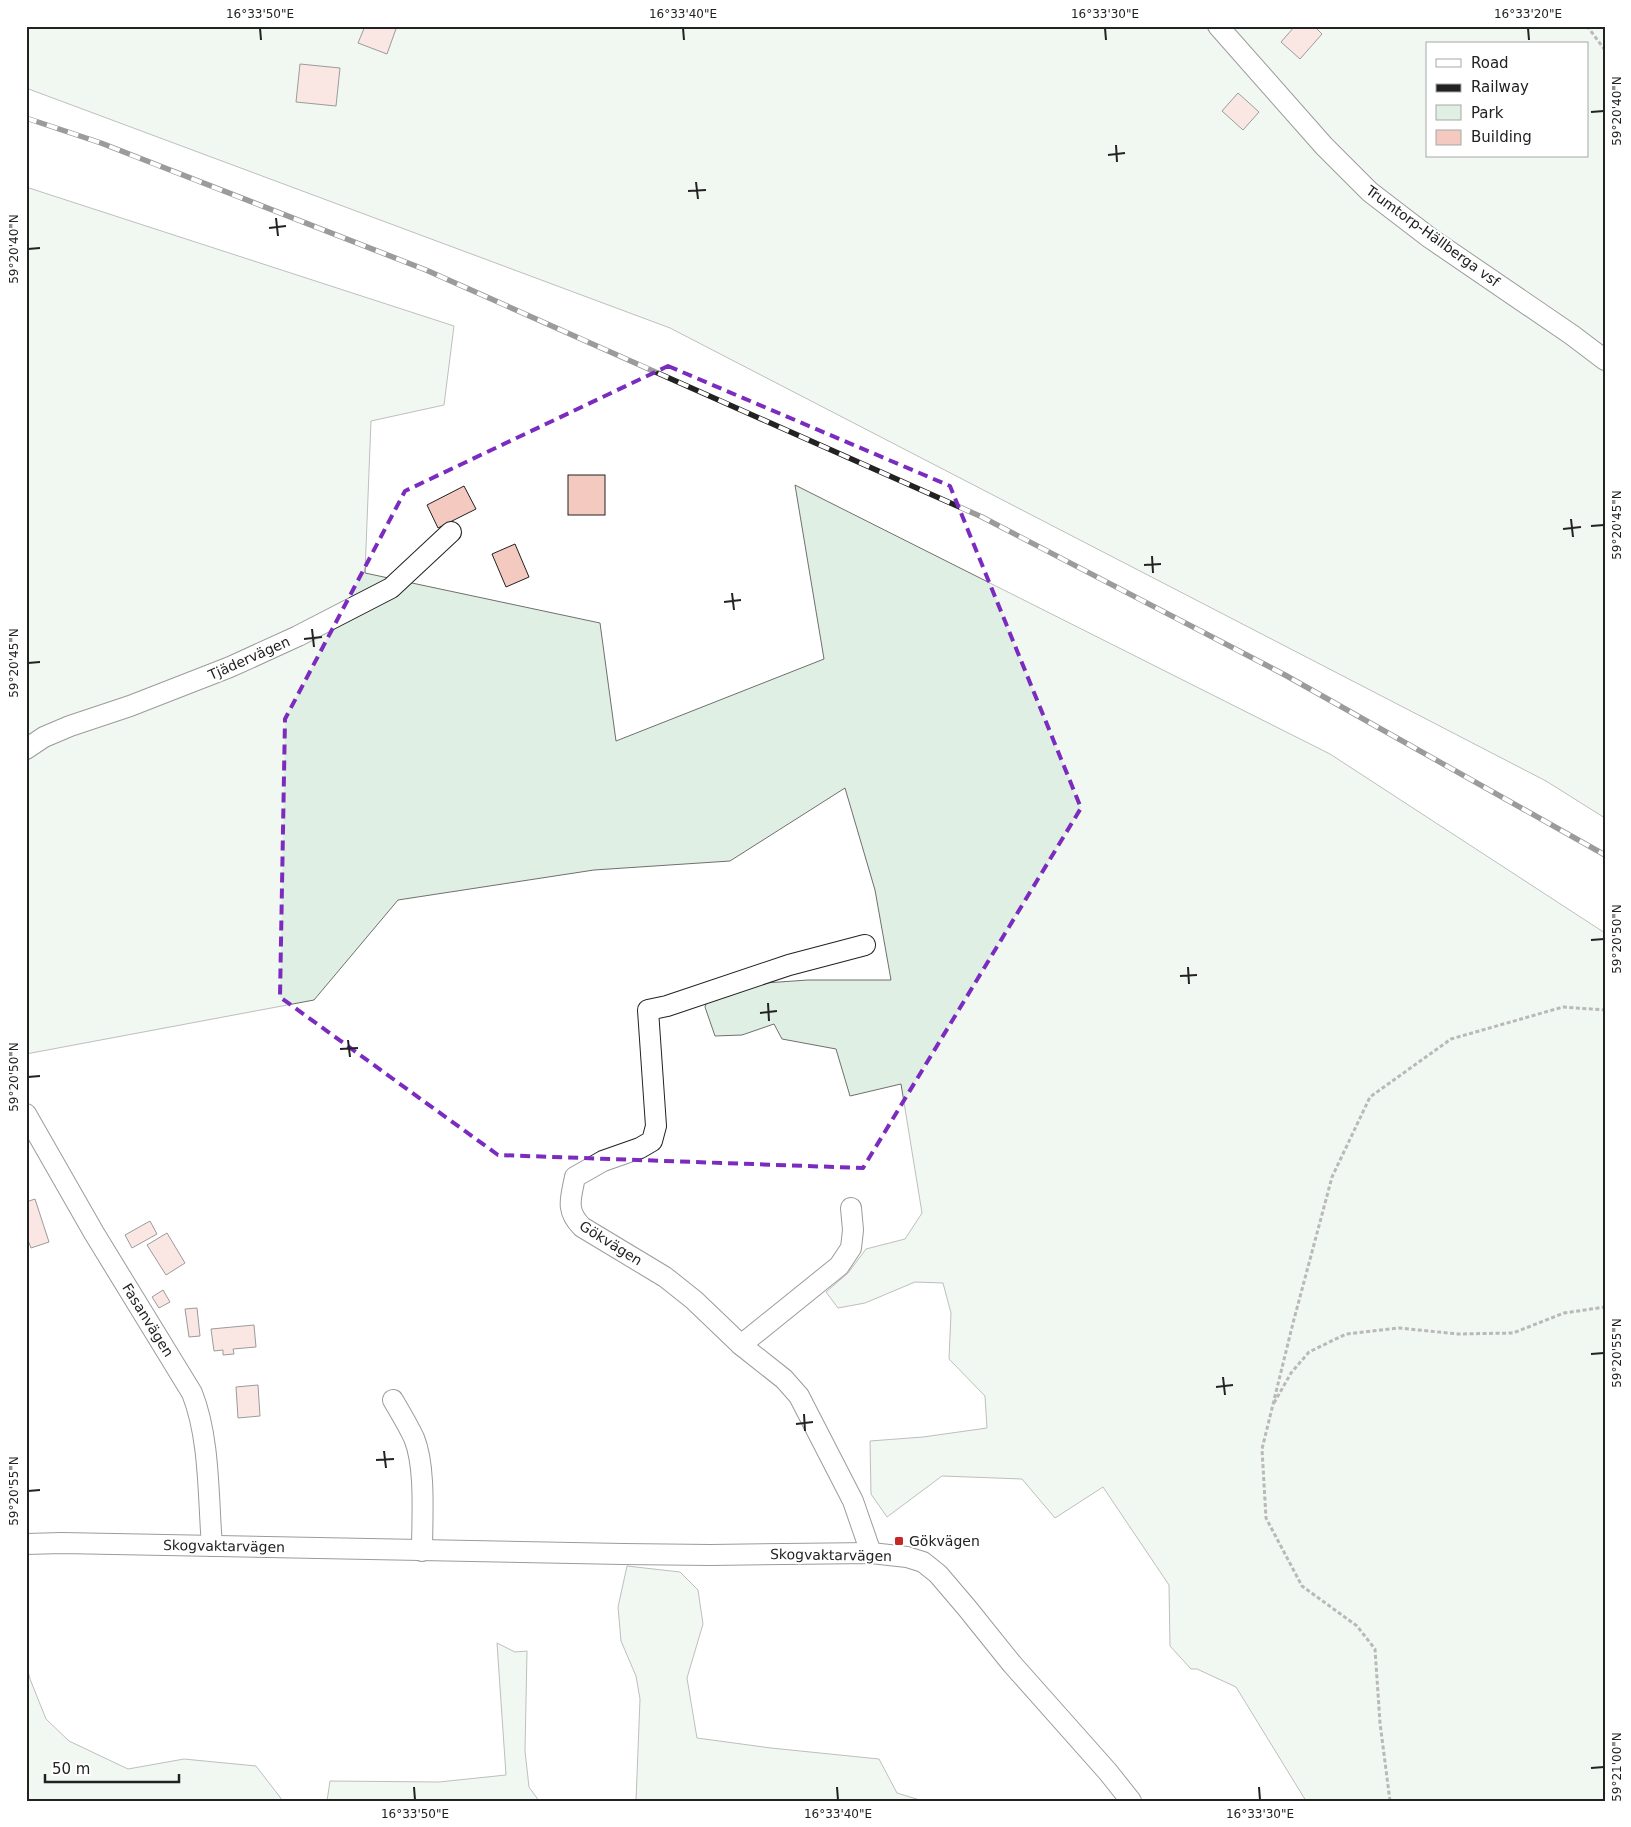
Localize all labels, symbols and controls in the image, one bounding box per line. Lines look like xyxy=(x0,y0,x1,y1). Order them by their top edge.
text: 16°33'50"E xyxy=(226,7,294,21)
text: 16°33'40"E xyxy=(649,7,717,21)
text: 16°33'30"E xyxy=(1071,7,1139,21)
text: 16°33'20"E xyxy=(1494,7,1562,21)
legend xyxy=(1426,42,1588,158)
text: Road xyxy=(1471,54,1509,72)
text: 59°20'40"N xyxy=(1610,76,1624,146)
text: Railway xyxy=(1471,78,1529,96)
text: Park xyxy=(1471,104,1504,122)
text: Building xyxy=(1471,128,1532,146)
street label: Trumtorp-Hällberga vsf xyxy=(1362,182,1504,290)
text: 59°20'40"N xyxy=(7,214,21,284)
text: 59°20'45"N xyxy=(1610,490,1624,560)
text: 59°20'45"N xyxy=(7,628,21,698)
street label: Tjädervägen xyxy=(205,633,292,684)
text: 59°20'50"N xyxy=(1610,904,1624,974)
text: 59°20'50"N xyxy=(7,1042,21,1112)
street label: Gökvägen xyxy=(577,1217,645,1269)
street label: Fasanvägen xyxy=(119,1280,177,1360)
text: 59°20'55"N xyxy=(1610,1318,1624,1388)
text: 59°20'55"N xyxy=(7,1456,21,1526)
place label: Gökvägen xyxy=(909,1533,980,1549)
marker: Gökvägen xyxy=(893,1535,905,1547)
street label: Skogvaktarvägen xyxy=(163,1537,285,1555)
street label: Skogvaktarvägen xyxy=(770,1546,892,1564)
text: 59°21'00"N xyxy=(1610,1732,1624,1802)
scale bar xyxy=(45,1752,179,1784)
text: 50 m xyxy=(52,1760,90,1778)
text: 16°33'50"E xyxy=(381,1807,449,1821)
text: 16°33'40"E xyxy=(804,1807,872,1821)
text: 16°33'30"E xyxy=(1226,1807,1294,1821)

